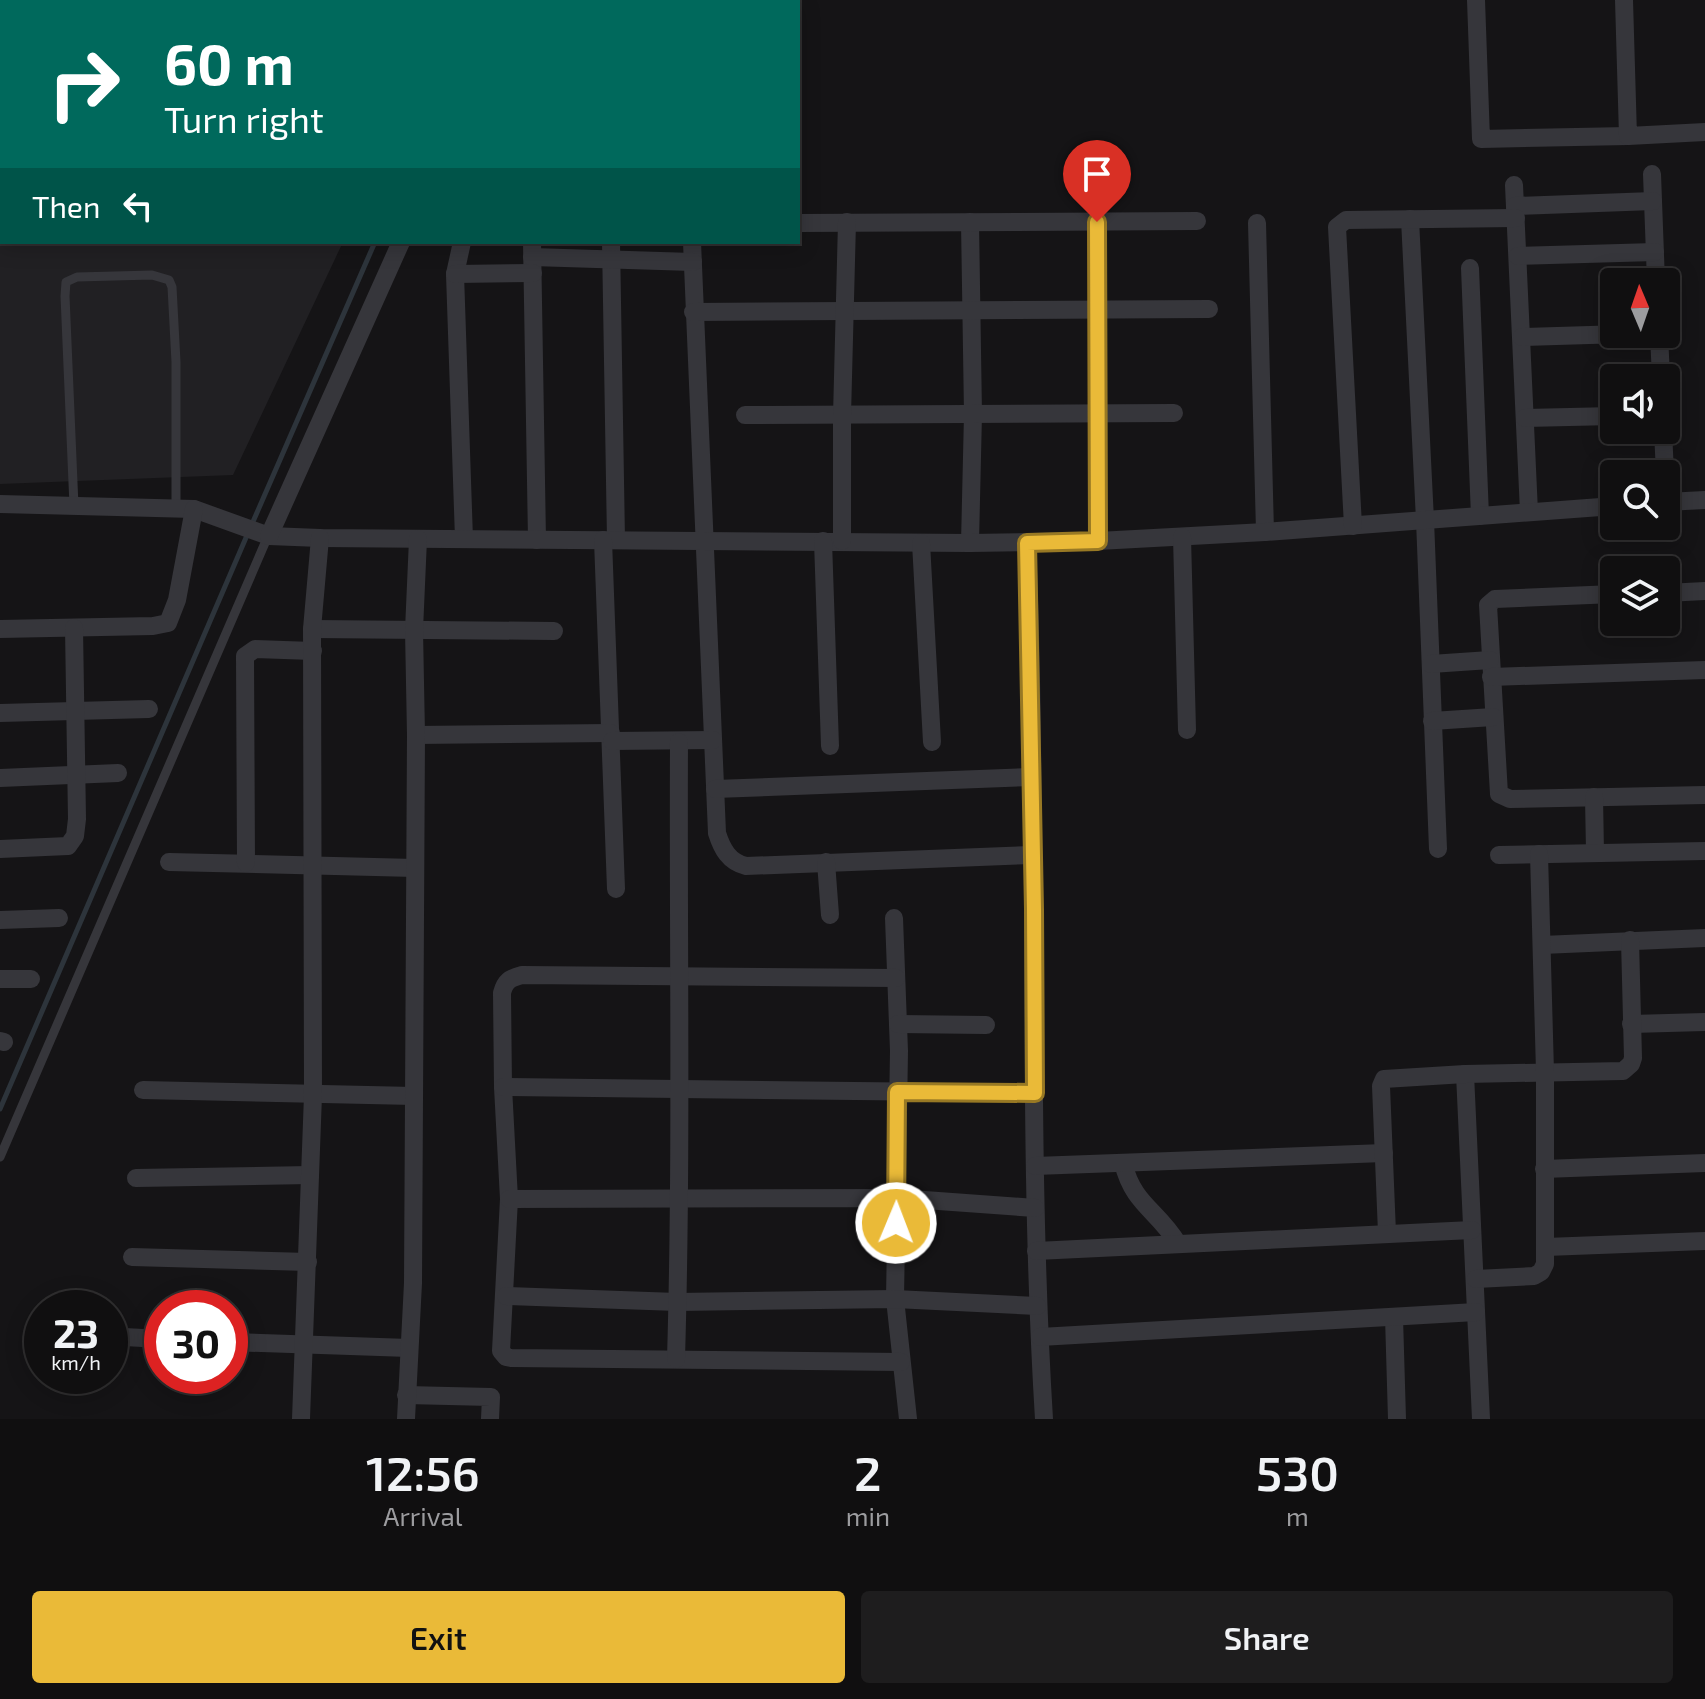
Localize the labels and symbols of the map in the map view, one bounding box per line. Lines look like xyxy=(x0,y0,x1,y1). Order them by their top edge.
pin xyxy=(1063,140,1131,222)
north arrow xyxy=(1600,268,1680,348)
position arrow xyxy=(854,1181,938,1265)
speed limit sign: 30 xyxy=(144,1290,248,1394)

